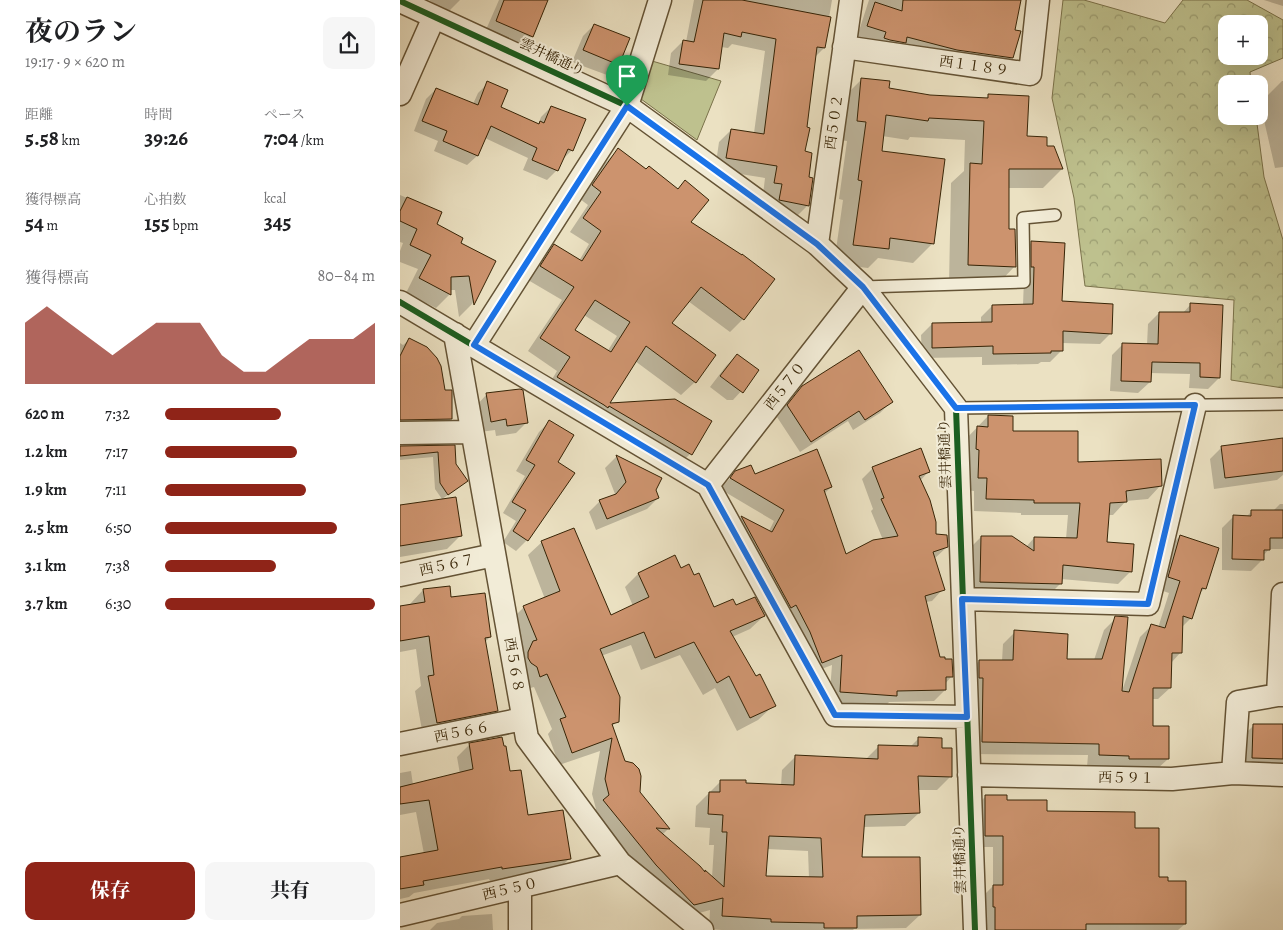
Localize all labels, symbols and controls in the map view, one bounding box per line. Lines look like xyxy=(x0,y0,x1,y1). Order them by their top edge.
text: 夜のラン xyxy=(25,13,137,51)
map controls xyxy=(1218,15,1268,125)
button: + xyxy=(1218,15,1268,65)
button: share xyxy=(323,17,375,69)
street label: 雲井橋通り xyxy=(516,34,588,80)
text: 19:17 · 9 × 620 m xyxy=(25,51,125,73)
street label: 西１１８９ xyxy=(938,52,1010,80)
pin xyxy=(606,55,648,106)
icon: arrive xyxy=(613,62,641,90)
button: − xyxy=(1218,75,1268,125)
street label: 西５０２ xyxy=(821,93,847,151)
text: 距離 xyxy=(25,105,53,124)
text: 時間 xyxy=(144,105,172,124)
text: ペース xyxy=(264,105,305,124)
text: 5.58 xyxy=(25,124,59,152)
text: 39:26 xyxy=(144,124,188,152)
text: 7:04 xyxy=(264,124,298,152)
text: km xyxy=(59,131,80,150)
text: /km xyxy=(298,131,324,150)
text: kcal xyxy=(264,189,286,208)
text: 獲得標高 xyxy=(25,190,81,209)
text: 心拍数 xyxy=(144,190,186,209)
text: 345 xyxy=(264,208,292,236)
text: 54 xyxy=(25,209,44,237)
text: 155 xyxy=(144,209,170,237)
text: m xyxy=(44,216,58,235)
text: bpm xyxy=(170,216,199,235)
text: 80–84 m xyxy=(317,265,375,287)
text: 獲得標高 xyxy=(25,267,89,289)
street label: 西５７０ xyxy=(760,358,810,414)
text: 620 m xyxy=(25,403,64,425)
text: 7:32 xyxy=(105,403,130,425)
street label: 雲井橋通り xyxy=(934,419,956,489)
text: 1.2 km xyxy=(25,441,67,463)
text: 7:17 xyxy=(105,441,128,463)
text: 1.9 km xyxy=(25,479,67,501)
text: 7:11 xyxy=(105,479,126,501)
text: 2.5 km xyxy=(25,517,68,539)
text: 6:50 xyxy=(105,517,132,539)
street label: 西５６７ xyxy=(418,550,476,580)
text: 3.1 km xyxy=(25,555,66,577)
text: 7:38 xyxy=(105,555,130,577)
text: 3.7 km xyxy=(25,593,68,615)
text: 6:30 xyxy=(105,593,131,615)
street label: 西５６８ xyxy=(500,636,528,694)
street label: 西５６６ xyxy=(433,717,491,747)
street label: 西５９１ xyxy=(1098,768,1154,788)
street label: 雲井橋通り xyxy=(949,824,971,894)
button: 保存 xyxy=(25,862,195,920)
button: 共有 xyxy=(205,862,375,920)
street label: 西５５０ xyxy=(481,873,539,905)

